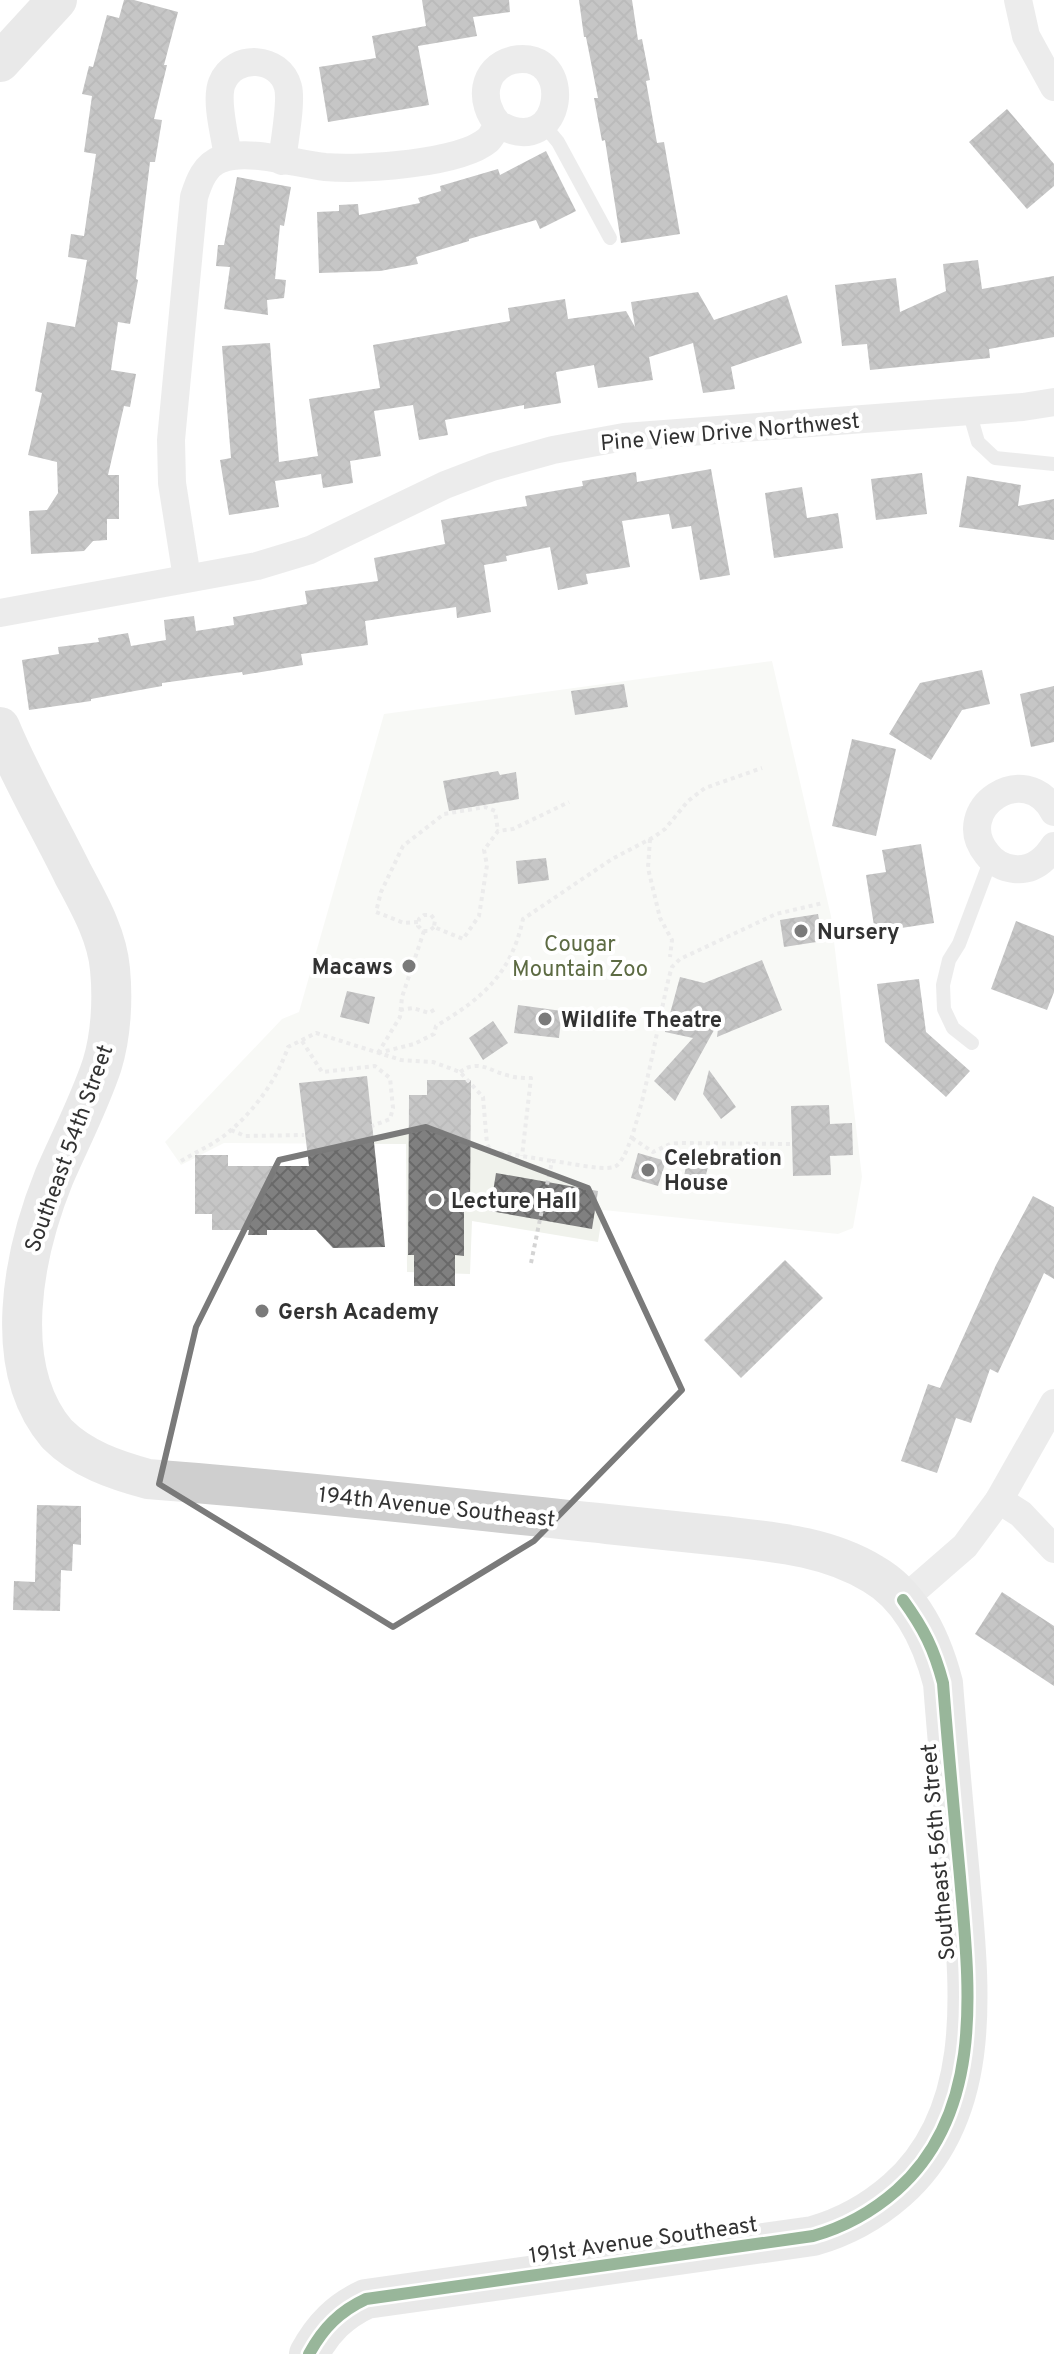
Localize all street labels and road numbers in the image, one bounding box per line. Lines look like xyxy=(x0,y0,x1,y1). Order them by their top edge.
street label: Pine View Drive Northwest xyxy=(599,409,861,458)
street label: Southeast 54th Street xyxy=(20,1041,120,1256)
street label: 194th Avenue Southeast xyxy=(317,1483,557,1534)
street label: Southeast 56th Street xyxy=(917,1742,962,1961)
street label: 191st Avenue Southeast xyxy=(527,2212,759,2271)

